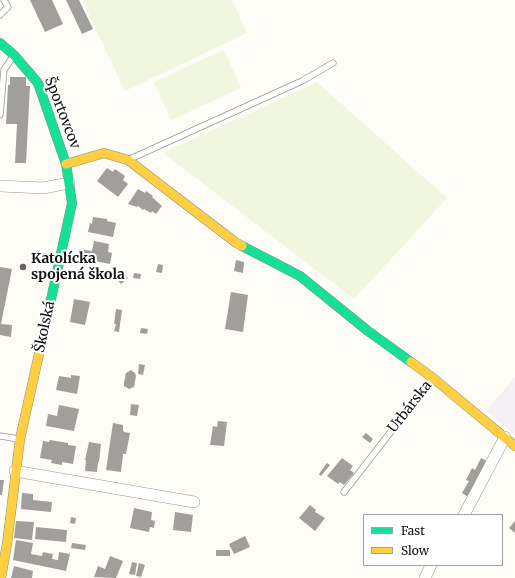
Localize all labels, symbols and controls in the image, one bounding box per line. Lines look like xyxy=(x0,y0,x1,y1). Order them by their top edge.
street label: Športovcov xyxy=(41,75,83,151)
place label: Katolícka spojená škola xyxy=(31,251,125,284)
marker: Katolícka spojená škola xyxy=(18,262,28,272)
street label: Školská xyxy=(31,300,59,354)
street label: Urbárska xyxy=(384,378,436,436)
legend xyxy=(363,514,503,566)
text: Fast xyxy=(401,523,425,538)
text: Slow xyxy=(401,543,429,558)

